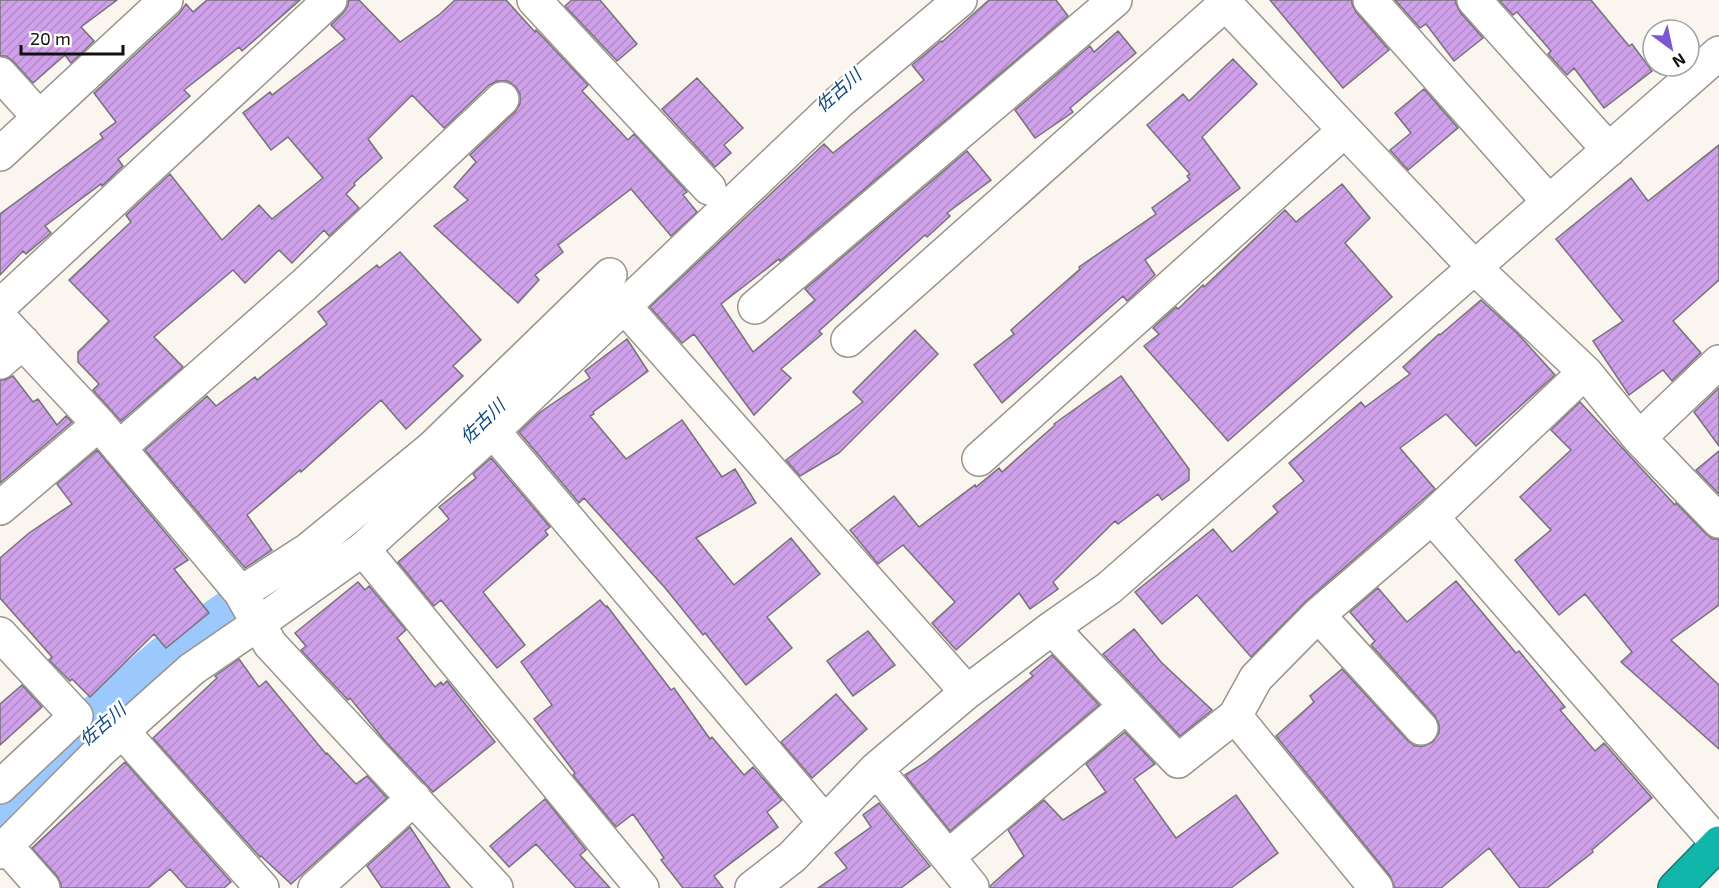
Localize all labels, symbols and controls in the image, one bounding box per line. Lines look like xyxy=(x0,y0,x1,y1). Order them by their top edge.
scale bar xyxy=(21,18,123,56)
north arrow xyxy=(1641,18,1701,78)
text: 20 m xyxy=(30,27,71,49)
text: N xyxy=(1669,50,1689,72)
water label: 佐古川 xyxy=(811,62,867,116)
water label: 佐古川 xyxy=(455,393,511,448)
water label: 佐古川 xyxy=(74,697,131,750)

